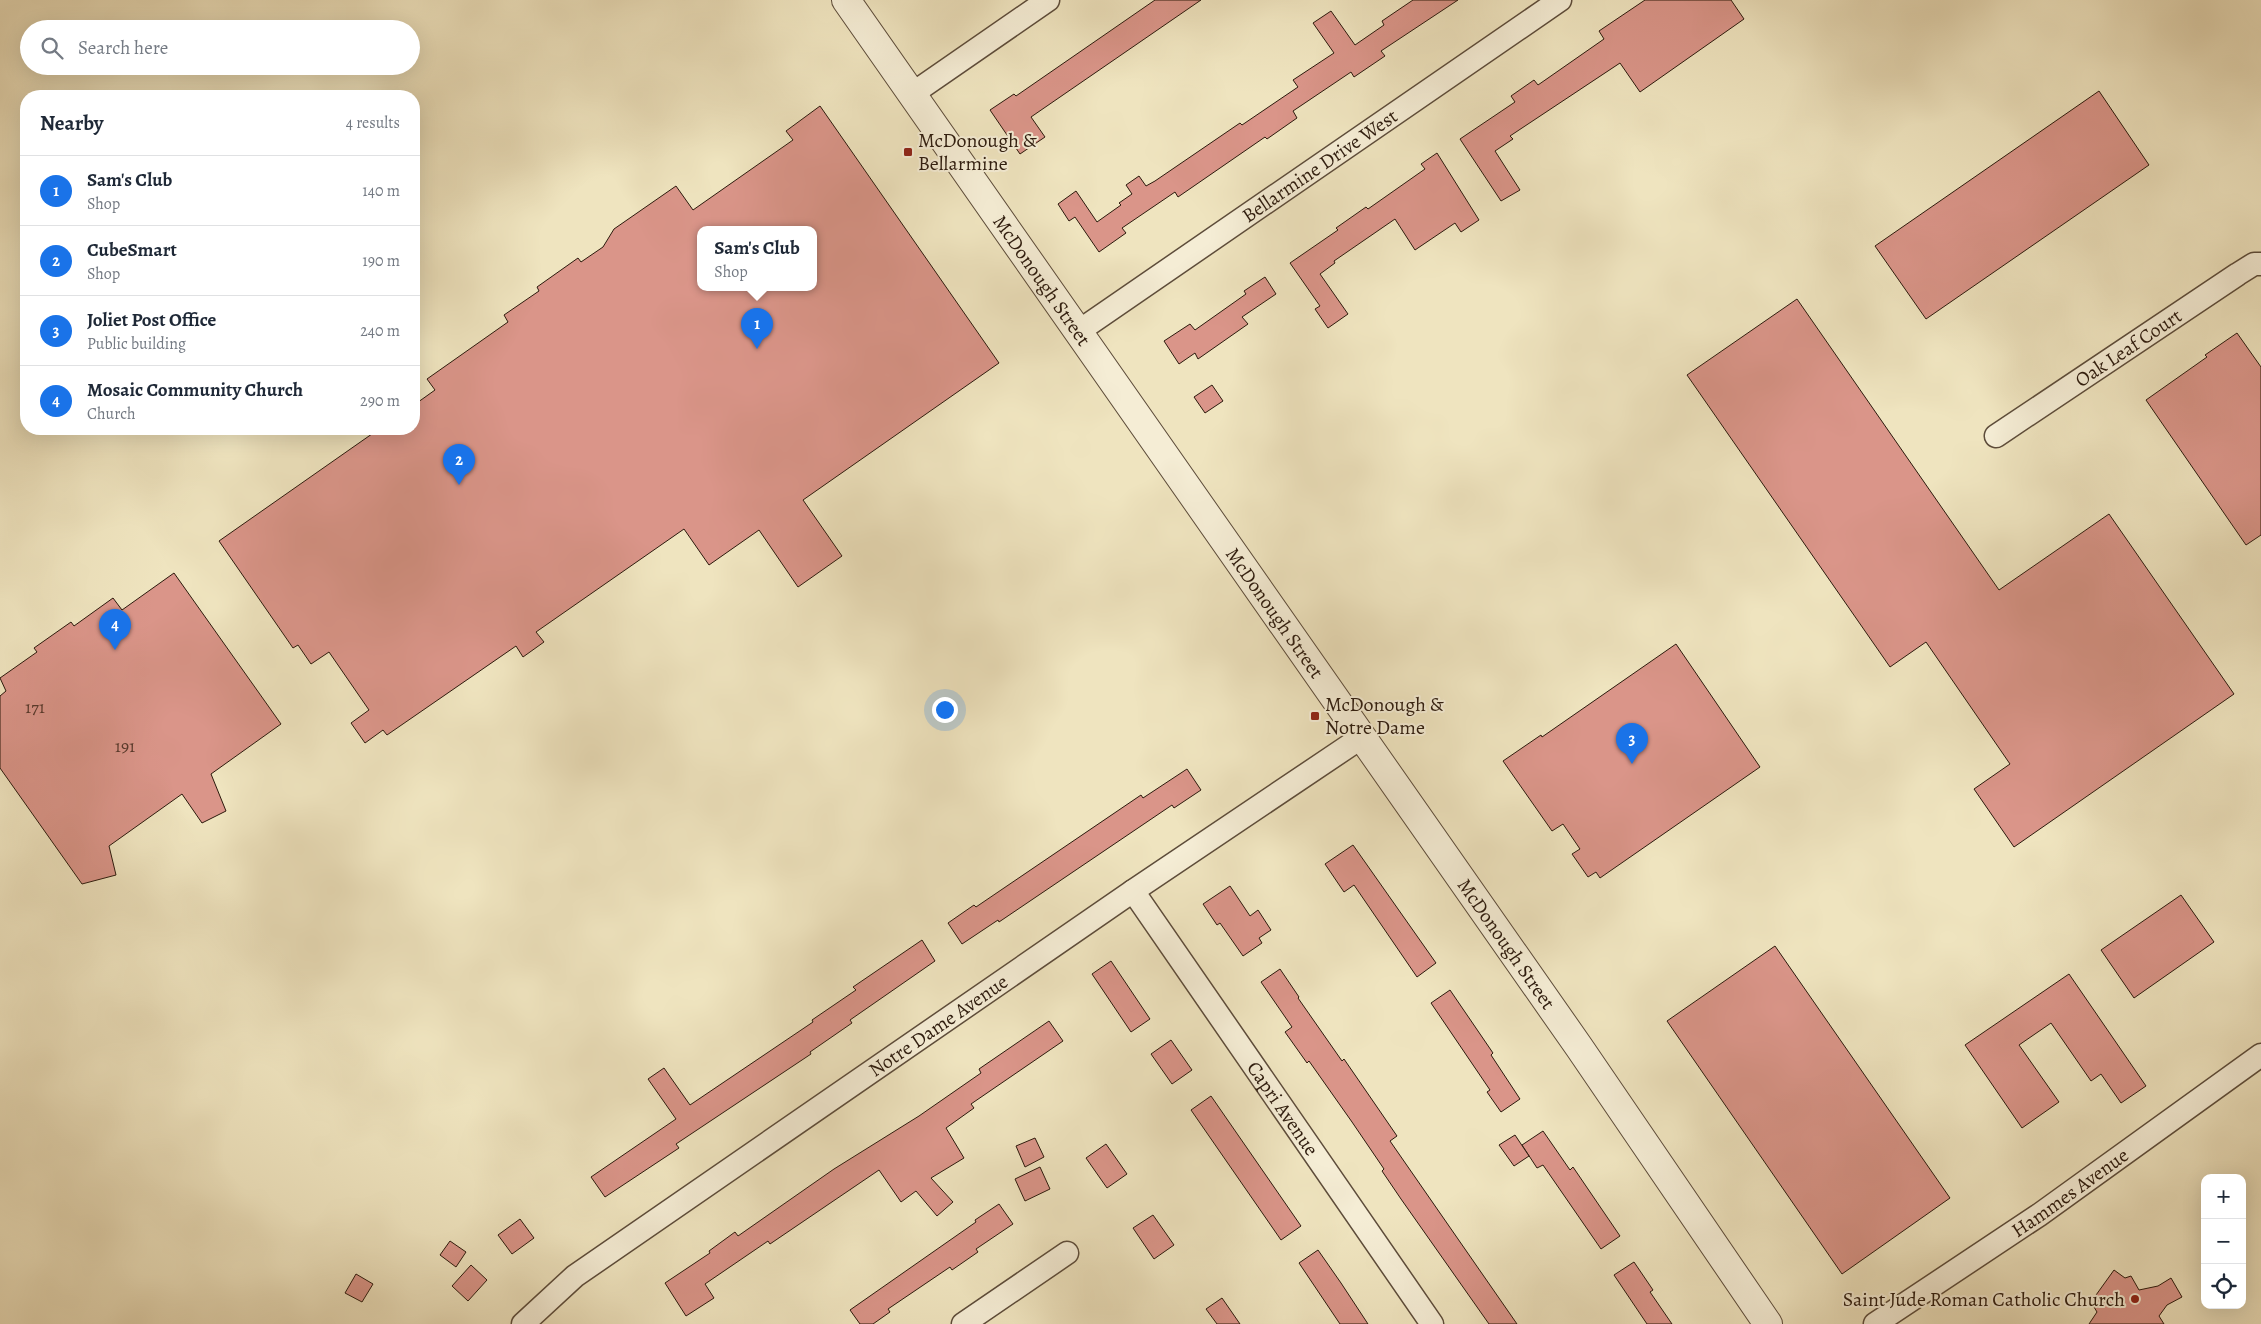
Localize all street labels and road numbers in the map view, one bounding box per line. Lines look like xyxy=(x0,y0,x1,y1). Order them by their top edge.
street label: Bellarmine Drive West xyxy=(1237,103,1403,229)
street label: McDonough Street xyxy=(986,210,1097,352)
street label: Oak Leaf Court xyxy=(2070,302,2187,393)
street label: McDonough Street xyxy=(1219,542,1330,684)
street label: McDonough Street xyxy=(1451,873,1562,1015)
street label: Notre Dame Avenue xyxy=(863,968,1013,1083)
street label: Capri Avenue xyxy=(1240,1056,1325,1161)
street label: Hammes Avenue xyxy=(2006,1142,2134,1244)

